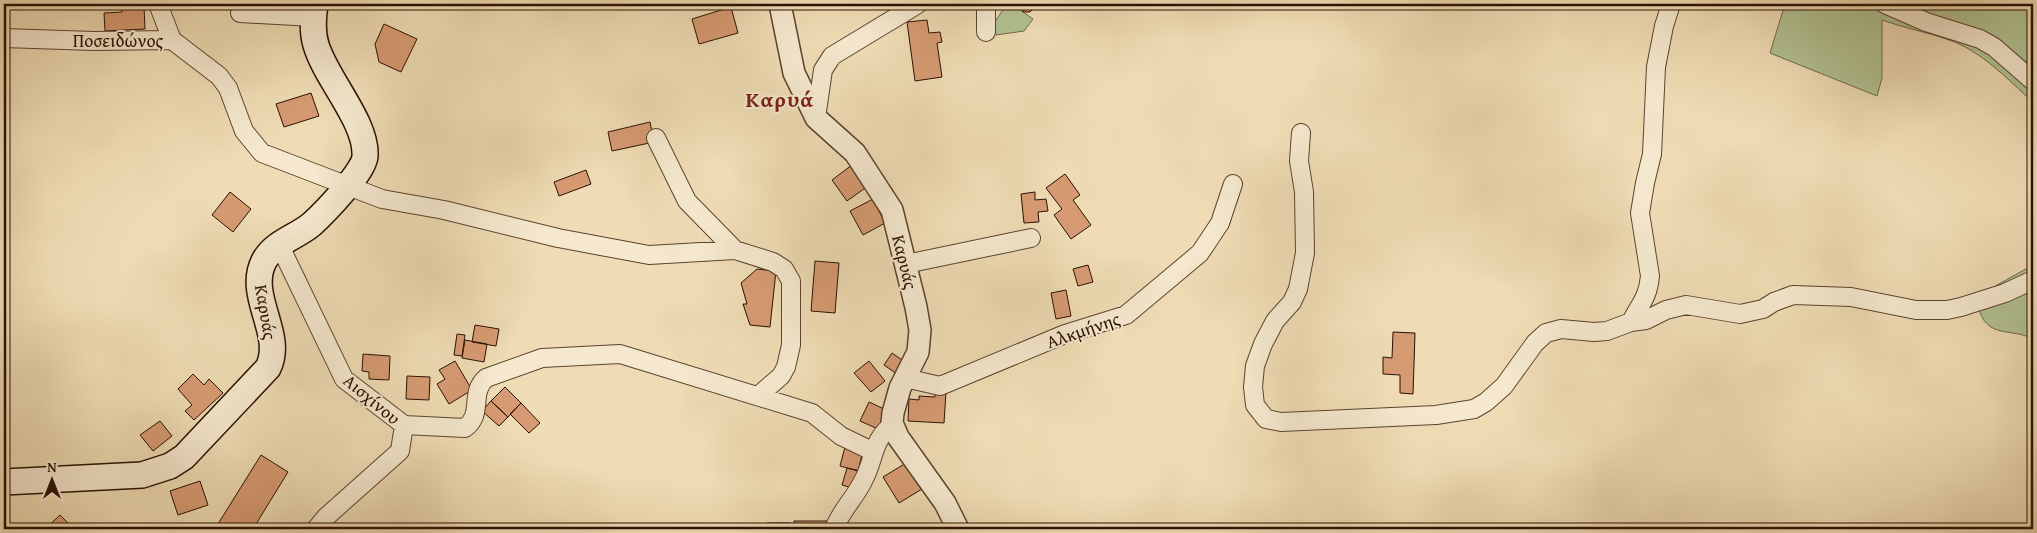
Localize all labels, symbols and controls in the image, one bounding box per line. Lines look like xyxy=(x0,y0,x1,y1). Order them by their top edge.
street label: Ποσειδώνος xyxy=(73,27,164,54)
district label: Καρυά xyxy=(746,83,814,115)
street label: Καρυάς xyxy=(885,232,925,293)
street label: Καρυάς xyxy=(248,282,284,342)
street label: Αλκμήνης xyxy=(1043,305,1124,355)
street label: Αισχίνου xyxy=(338,367,406,431)
north arrow xyxy=(28,456,78,506)
text: N xyxy=(47,457,57,477)

